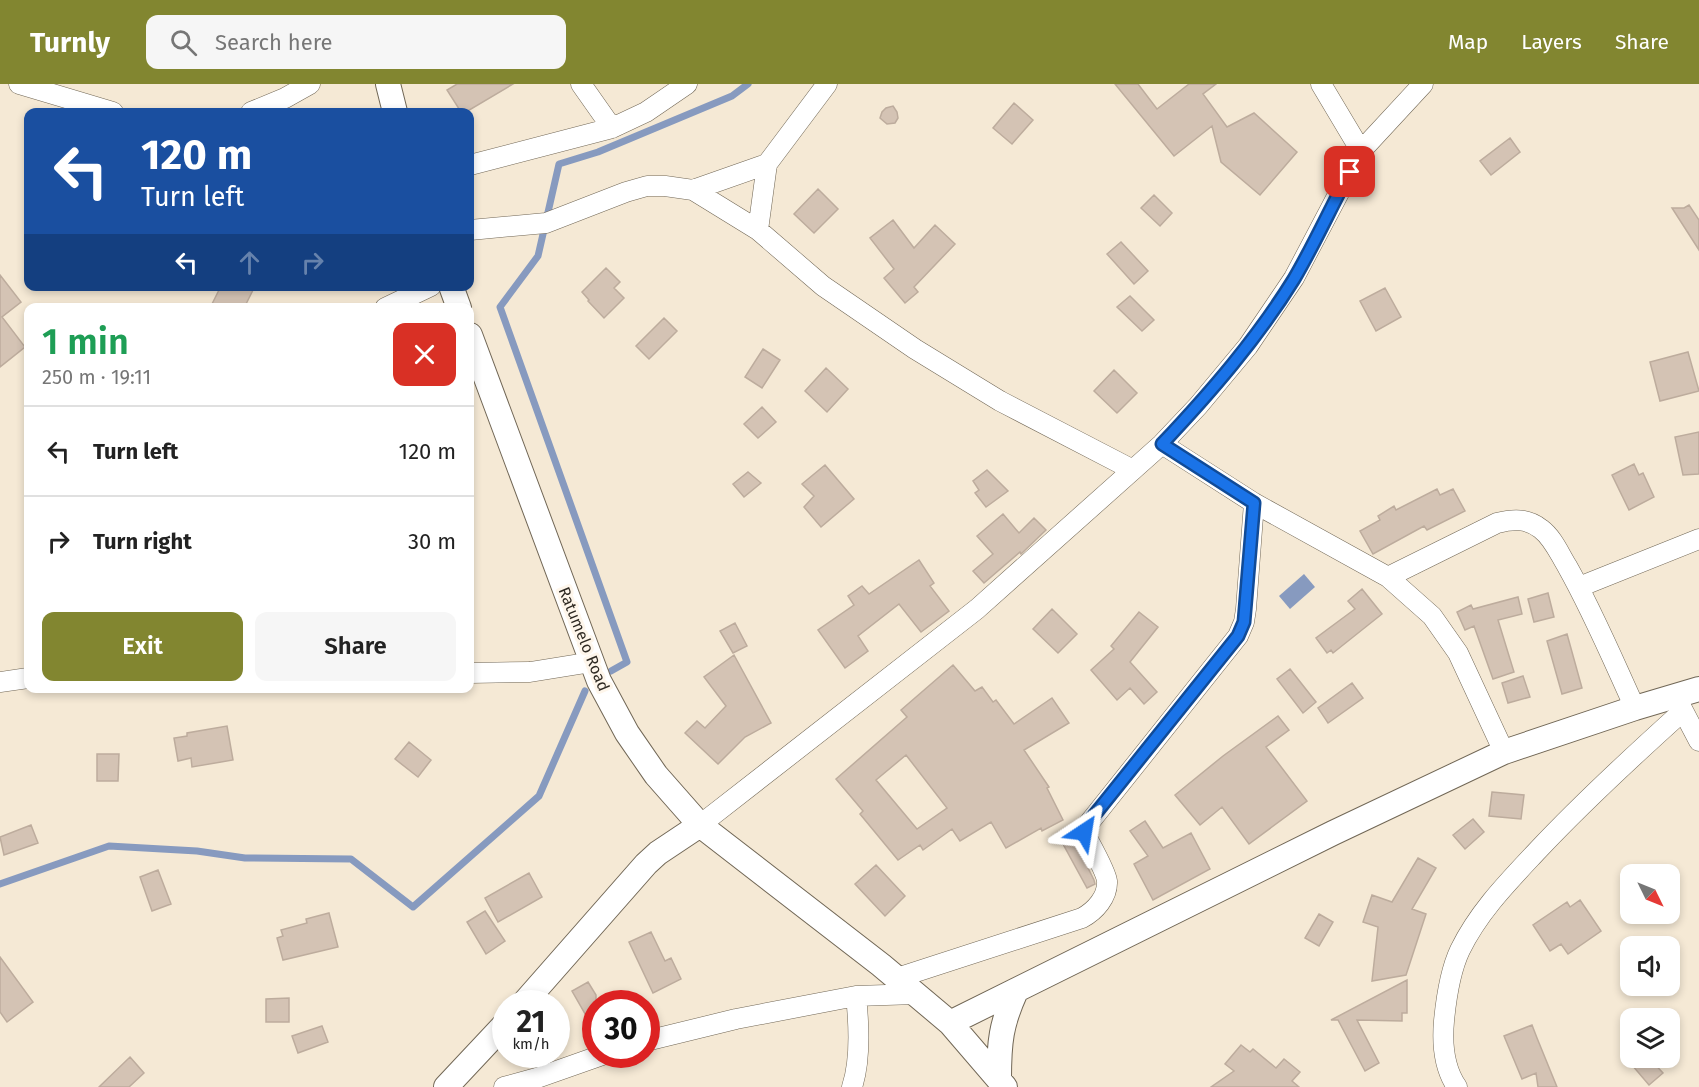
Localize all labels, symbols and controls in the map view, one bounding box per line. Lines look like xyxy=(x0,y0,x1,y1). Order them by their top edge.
search box xyxy=(146,15,566,69)
text: Turnly xyxy=(30,26,110,59)
icon: search xyxy=(167,26,200,59)
text: Search here xyxy=(215,29,332,56)
text: Map xyxy=(1448,29,1488,55)
text: Layers xyxy=(1521,29,1582,55)
text: Share xyxy=(1615,29,1669,55)
text: 120 m xyxy=(141,130,252,180)
icon: left xyxy=(42,132,120,210)
pin xyxy=(1324,146,1375,197)
icon: arrive xyxy=(1333,155,1366,188)
text: Turn left xyxy=(141,181,244,213)
icon: left xyxy=(170,246,203,279)
icon: ahead xyxy=(233,246,266,279)
icon: right xyxy=(296,246,329,279)
text: 1 min xyxy=(42,320,129,364)
button: close xyxy=(393,323,456,386)
text: 250 m · 19:11 xyxy=(42,365,151,389)
icon: left xyxy=(42,435,75,468)
text: Turn left xyxy=(93,438,178,465)
text: 120 m xyxy=(399,438,456,465)
icon: right xyxy=(42,525,75,558)
text: Turn right xyxy=(93,528,192,555)
text: 30 m xyxy=(408,528,456,555)
street label: Ratumelo Road xyxy=(554,584,614,694)
button: Exit xyxy=(42,612,243,681)
button: Share xyxy=(255,612,456,681)
position arrow xyxy=(1052,800,1116,864)
north arrow xyxy=(1620,864,1680,924)
map controls xyxy=(1620,864,1680,1068)
button: sound xyxy=(1620,936,1680,996)
speed limit sign: 30 xyxy=(582,990,660,1068)
text: 21 xyxy=(517,1004,545,1040)
button: layers xyxy=(1620,1008,1680,1068)
text: km/h xyxy=(512,1035,550,1053)

